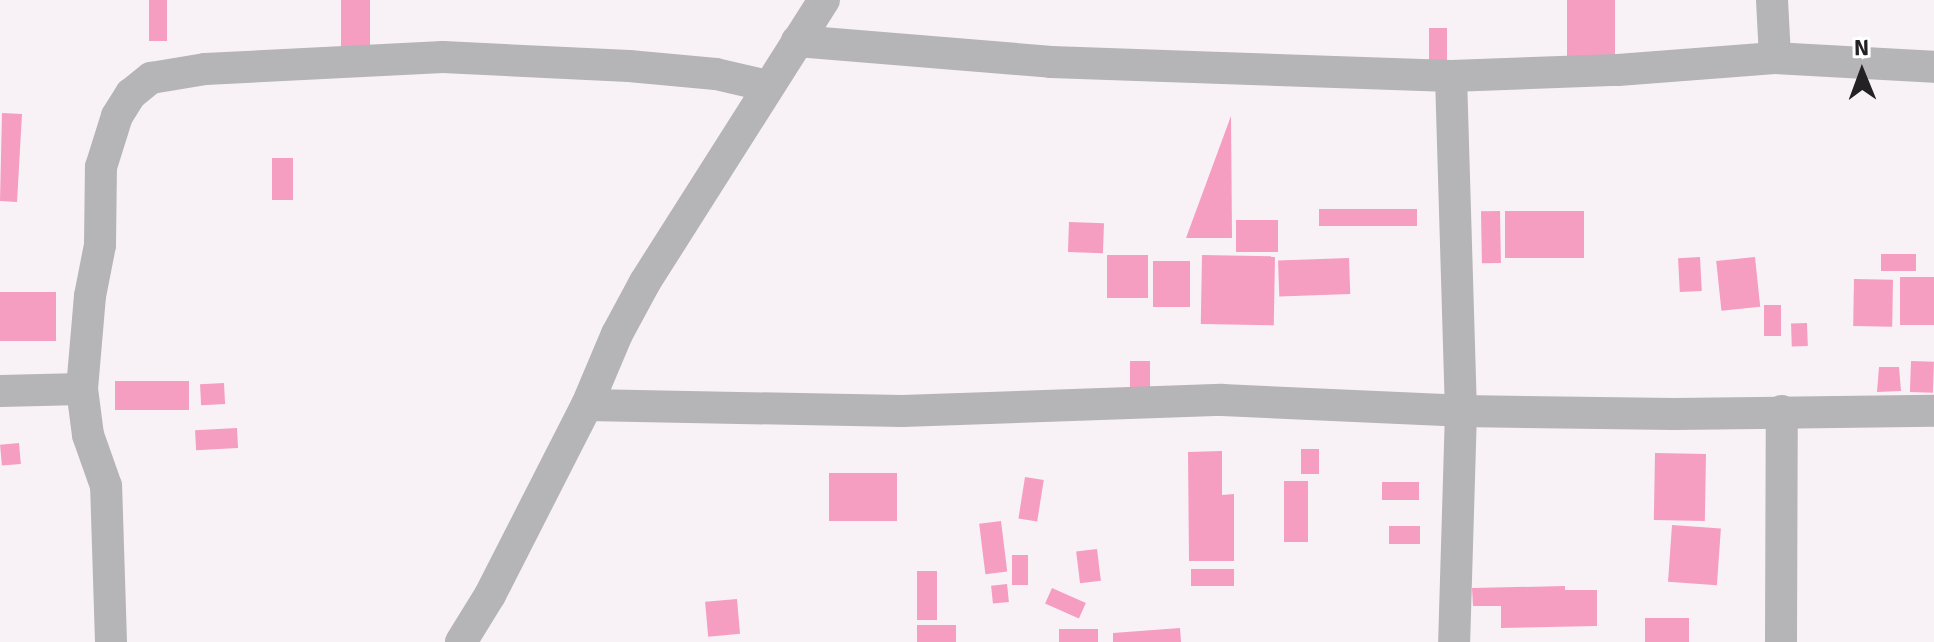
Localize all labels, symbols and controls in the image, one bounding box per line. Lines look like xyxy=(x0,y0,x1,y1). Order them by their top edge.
north arrow xyxy=(1822,32,1902,112)
text: N xyxy=(1854,34,1869,61)

